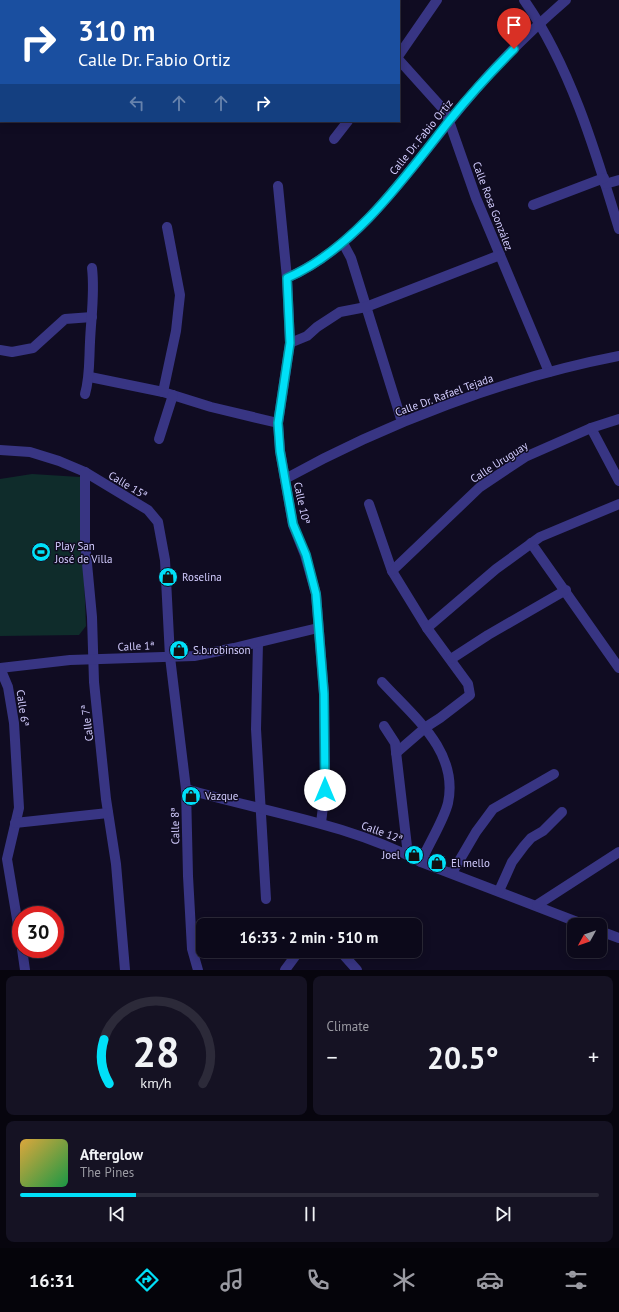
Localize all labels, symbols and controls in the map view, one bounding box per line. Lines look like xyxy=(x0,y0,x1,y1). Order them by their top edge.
pin xyxy=(497,8,531,49)
text: 310 m xyxy=(78,12,155,49)
icon: arrive xyxy=(503,14,525,36)
icon: right xyxy=(12,16,64,68)
text: Calle Dr. Fabio Ortiz xyxy=(78,48,231,71)
icon: left xyxy=(126,92,148,114)
icon: ahead xyxy=(168,92,190,114)
icon: ahead xyxy=(210,92,232,114)
icon: right xyxy=(252,92,274,114)
street label: Calle Dr. Fabio Ortiz xyxy=(386,96,456,178)
street label: Calle Rosa González xyxy=(470,160,516,252)
street label: Calle Dr. Rafael Tejada xyxy=(393,371,495,419)
street label: Calle Uruguay xyxy=(468,438,531,486)
street label: Calle 15ª xyxy=(106,468,150,502)
street label: Calle 10ª xyxy=(291,481,313,525)
place label: Play San José de Villa xyxy=(54,539,112,566)
sports icon: Play San José de Villa xyxy=(30,541,52,563)
shop icon: Roselina xyxy=(157,566,179,588)
place label: Roselina xyxy=(182,570,222,584)
street label: Calle 1ª xyxy=(117,638,155,654)
shop icon: S.b.robinson xyxy=(168,639,190,661)
place label: S.b.robinson xyxy=(193,643,250,657)
street label: Calle 6ª xyxy=(14,689,32,727)
street label: Calle 7ª xyxy=(78,704,96,742)
position arrow xyxy=(304,769,346,811)
shop icon: Vazque xyxy=(180,785,202,807)
place label: Vazque xyxy=(204,789,239,803)
street label: Calle 8ª xyxy=(168,808,182,844)
street label: Calle 12ª xyxy=(360,818,404,846)
shop icon: Joel xyxy=(403,844,425,866)
place label: Joel xyxy=(381,848,401,862)
shop icon: El mello xyxy=(426,852,448,874)
place label: El mello xyxy=(451,856,490,870)
speed limit sign: 30 xyxy=(12,906,64,958)
north arrow xyxy=(567,918,607,958)
map controls xyxy=(567,918,607,958)
text: 16:33 · 2 min · 510 m xyxy=(240,928,378,947)
text: Climate xyxy=(327,1018,369,1035)
text: 28 xyxy=(133,1024,180,1077)
text: 20.5° xyxy=(427,1038,499,1077)
text: − xyxy=(327,1043,338,1071)
text: + xyxy=(588,1043,599,1071)
text: km/h xyxy=(141,1072,172,1091)
text: Afterglow xyxy=(80,1145,143,1164)
text: The Pines xyxy=(80,1164,134,1181)
icon: previous xyxy=(106,1203,128,1225)
icon: pause xyxy=(299,1203,321,1225)
icon: next xyxy=(492,1203,514,1225)
icon: directions xyxy=(133,1266,161,1294)
icon: music xyxy=(218,1266,246,1294)
icon: phone xyxy=(304,1266,332,1294)
icon: climate xyxy=(390,1266,418,1294)
icon: car xyxy=(476,1266,504,1294)
icon: filters xyxy=(562,1266,590,1294)
text: 16:31 xyxy=(29,1269,75,1292)

